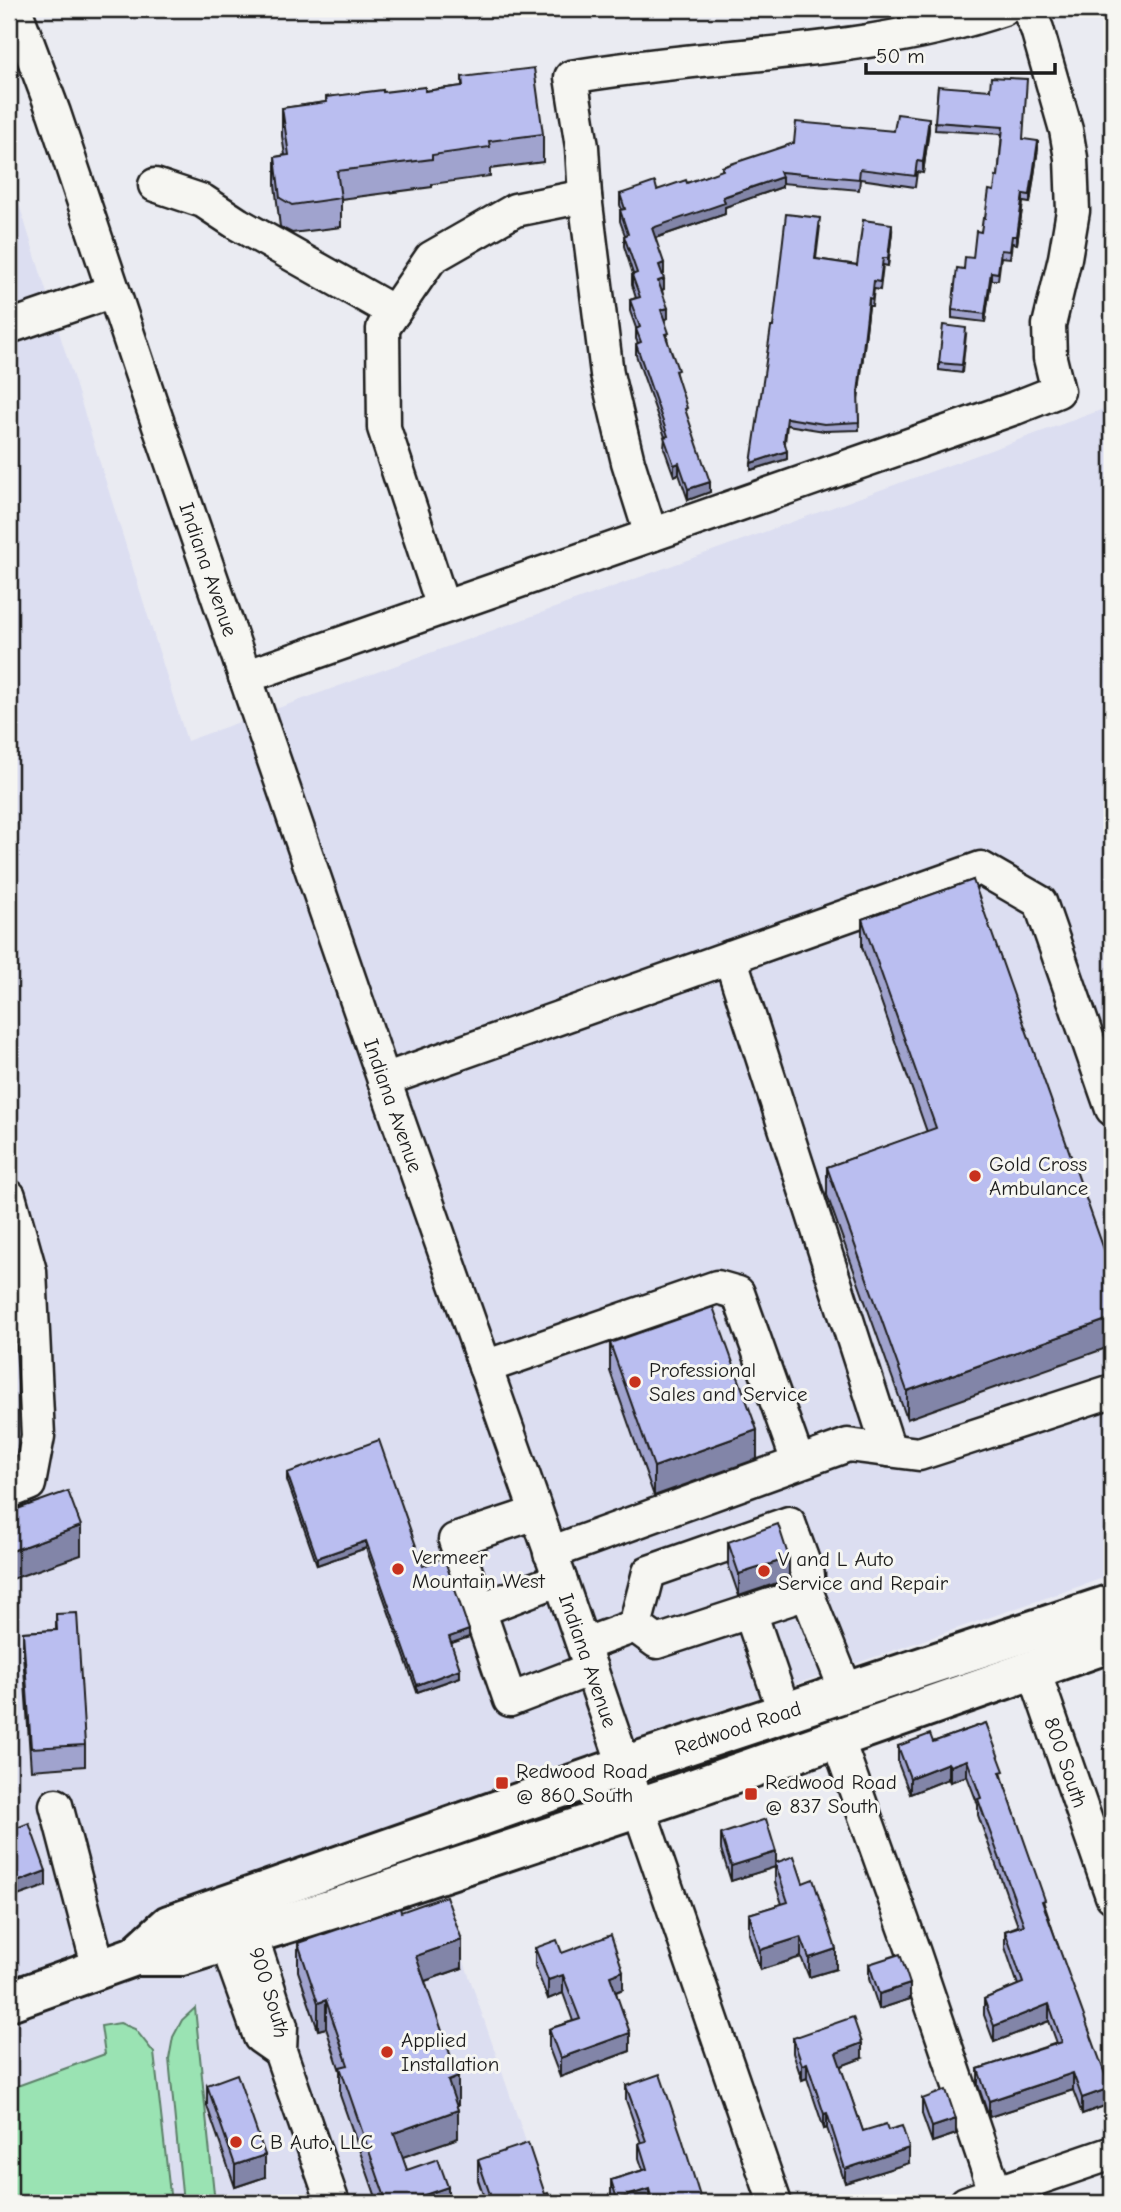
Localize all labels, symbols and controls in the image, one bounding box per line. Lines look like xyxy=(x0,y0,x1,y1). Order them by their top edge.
scale bar xyxy=(866,32,1054,76)
text: 50 m xyxy=(876,44,925,68)
street label: Indiana Avenue xyxy=(174,499,242,640)
street label: Indiana Avenue xyxy=(359,1036,428,1176)
place label: Gold Cross Ambulance xyxy=(989,1152,1088,1200)
marker: Gold Cross Ambulance xyxy=(967,1168,983,1184)
place label: Professional Sales and Service xyxy=(649,1358,808,1406)
marker: Professional Sales and Service xyxy=(627,1374,643,1390)
place label: Vermeer Mountain West xyxy=(412,1545,546,1593)
place label: V and L Auto Service and Repair xyxy=(778,1547,949,1595)
marker: Vermeer Mountain West xyxy=(390,1561,406,1577)
marker: V and L Auto Service and Repair xyxy=(756,1563,772,1579)
street label: Indiana Avenue xyxy=(554,1590,622,1730)
street label: Redwood Road xyxy=(672,1696,804,1760)
street label: 800 South xyxy=(1039,1714,1092,1811)
place label: Redwood Road @ 860 South xyxy=(516,1759,648,1807)
place label: Redwood Road @ 837 South xyxy=(765,1770,897,1818)
marker: Redwood Road @ 860 South xyxy=(494,1775,510,1791)
marker: Redwood Road @ 837 South xyxy=(743,1786,759,1802)
street label: 900 South xyxy=(244,1944,293,2039)
place label: Applied Installation xyxy=(401,2028,499,2076)
marker: Applied Installation xyxy=(379,2044,395,2060)
place label: C B Auto, LLC xyxy=(250,2130,373,2154)
marker: C B Auto, LLC xyxy=(228,2134,244,2150)

